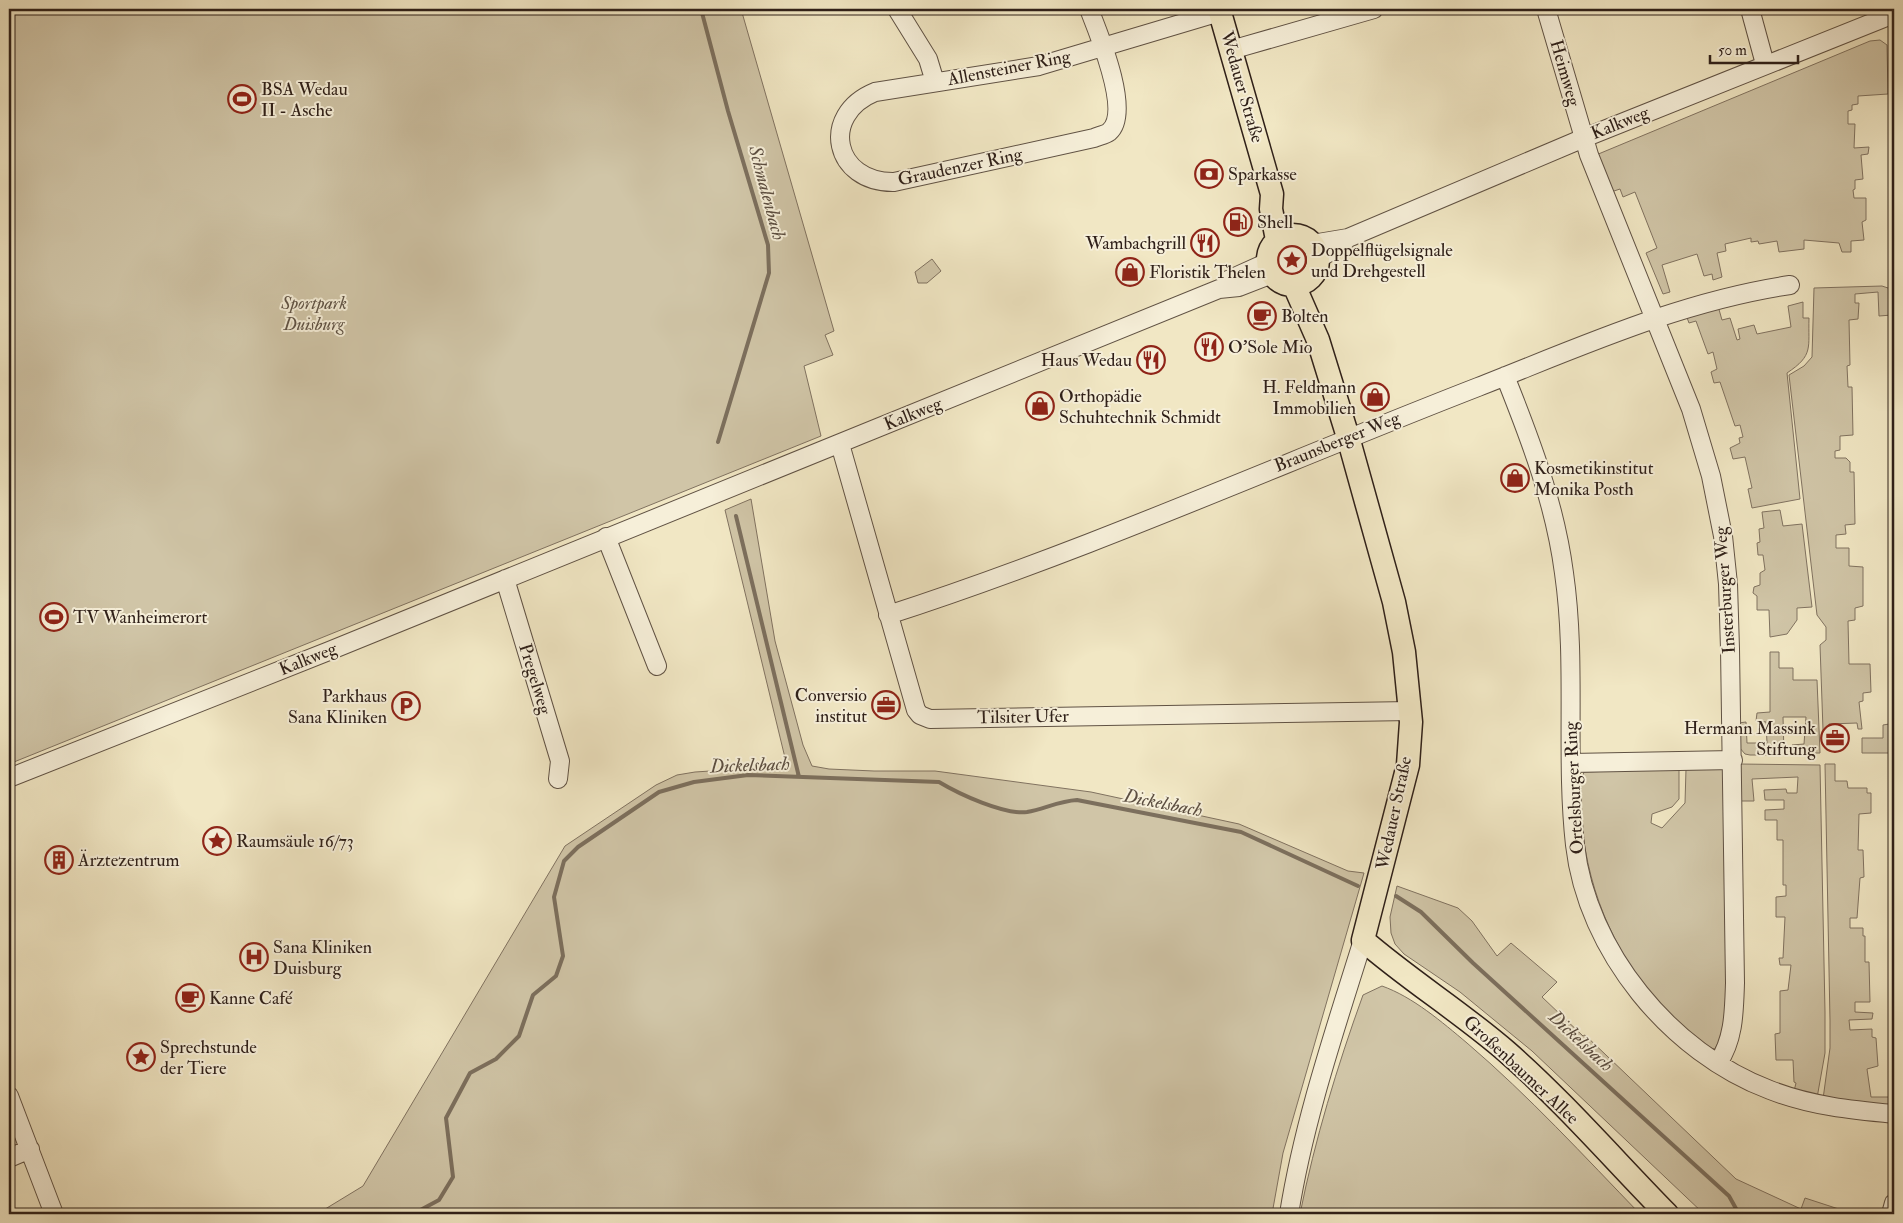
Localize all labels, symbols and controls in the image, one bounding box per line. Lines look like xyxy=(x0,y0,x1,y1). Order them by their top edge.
street label: Wedauer Straße xyxy=(1215,28,1269,146)
scale bar xyxy=(1710,32,1798,64)
street label: Heimweg xyxy=(1545,37,1586,110)
text: 50 m xyxy=(1718,41,1747,60)
street label: Allensteiner Ring xyxy=(945,45,1074,91)
place label: BSA Wedau II - Asche xyxy=(261,78,348,122)
sports icon: BSA Wedau II - Asche xyxy=(227,84,257,114)
street label: Kalkweg xyxy=(1588,101,1653,145)
water label: Schmalenbach xyxy=(743,142,791,243)
street label: Graudenzer Ring xyxy=(896,142,1025,191)
bank icon: Sparkasse xyxy=(1194,159,1224,189)
place label: Sparkasse xyxy=(1228,163,1297,186)
fuel station icon: Shell xyxy=(1223,207,1253,237)
place label: Shell xyxy=(1257,211,1294,234)
restaurant icon: Wambachgrill xyxy=(1190,228,1220,258)
place label: Wambachgrill xyxy=(1084,232,1186,255)
place label: Doppelflügelsignale und Drehgestell xyxy=(1311,239,1453,283)
place icon: Doppelflügelsignale und Drehgestell xyxy=(1277,245,1307,275)
shop icon: Floristik Thelen xyxy=(1115,257,1145,287)
place label: Floristik Thelen xyxy=(1149,261,1266,284)
park label: Sportpark Duisburg xyxy=(280,292,347,336)
cafe icon: Bolten xyxy=(1247,301,1277,331)
place label: Bolten xyxy=(1281,305,1329,328)
restaurant icon: O'Sole Mio xyxy=(1194,332,1224,362)
place label: O'Sole Mio xyxy=(1228,336,1313,359)
restaurant icon: Haus Wedau xyxy=(1136,345,1166,375)
place label: Haus Wedau xyxy=(1041,349,1132,372)
place label: H. Feldmann Immobilien xyxy=(1262,376,1356,420)
shop icon: H. Feldmann Immobilien xyxy=(1360,382,1390,412)
place label: Orthopädie Schuhtechnik Schmidt xyxy=(1059,385,1221,429)
shop icon: Orthopädie Schuhtechnik Schmidt xyxy=(1025,391,1055,421)
street label: Kalkweg xyxy=(881,392,946,436)
street label: Braunsberger Weg xyxy=(1271,406,1404,478)
place label: Kosmetikinstitut Monika Posth xyxy=(1534,457,1654,501)
shop icon: Kosmetikinstitut Monika Posth xyxy=(1500,463,1530,493)
street label: Insterburger Weg xyxy=(1709,524,1741,654)
sports icon: TV Wanheimerort xyxy=(39,602,69,632)
place label: TV Wanheimerort xyxy=(73,606,207,629)
street label: Kalkweg xyxy=(276,637,341,681)
street label: Pregelweg xyxy=(513,641,557,718)
place label: Conversio institut xyxy=(795,684,867,728)
place label: Parkhaus Sana Kliniken xyxy=(288,685,387,729)
office icon: Conversio institut xyxy=(871,690,901,720)
parking icon: Parkhaus Sana Kliniken xyxy=(391,691,421,721)
street label: Tilsiter Ufer xyxy=(977,705,1069,729)
place label: Hermann Massink Stiftung xyxy=(1684,717,1817,761)
street label: Ortelsburger Ring xyxy=(1559,720,1589,855)
office icon: Hermann Massink Stiftung xyxy=(1820,723,1850,753)
water label: Dickelsbach xyxy=(709,752,790,778)
street label: Wedauer Straße xyxy=(1371,754,1417,873)
water label: Dickelsbach xyxy=(1121,783,1205,822)
place icon: Raumsäule 16/73 xyxy=(202,826,232,856)
place label: Raumsäule 16/73 xyxy=(236,830,354,853)
building icon: Ärztezentrum xyxy=(44,845,74,875)
place label: Ärztezentrum xyxy=(77,849,179,872)
place label: Sana Kliniken Duisburg xyxy=(273,936,372,980)
hospital icon: Sana Kliniken Duisburg xyxy=(239,942,269,972)
cafe icon: Kanne Café xyxy=(175,983,205,1013)
place label: Kanne Café xyxy=(209,987,293,1010)
water label: Dickelsbach xyxy=(1543,1004,1618,1077)
street label: Großenbaumer Allee xyxy=(1458,1010,1584,1130)
place label: Sprechstunde der Tiere xyxy=(160,1036,257,1080)
place icon: Sprechstunde der Tiere xyxy=(126,1042,156,1072)

